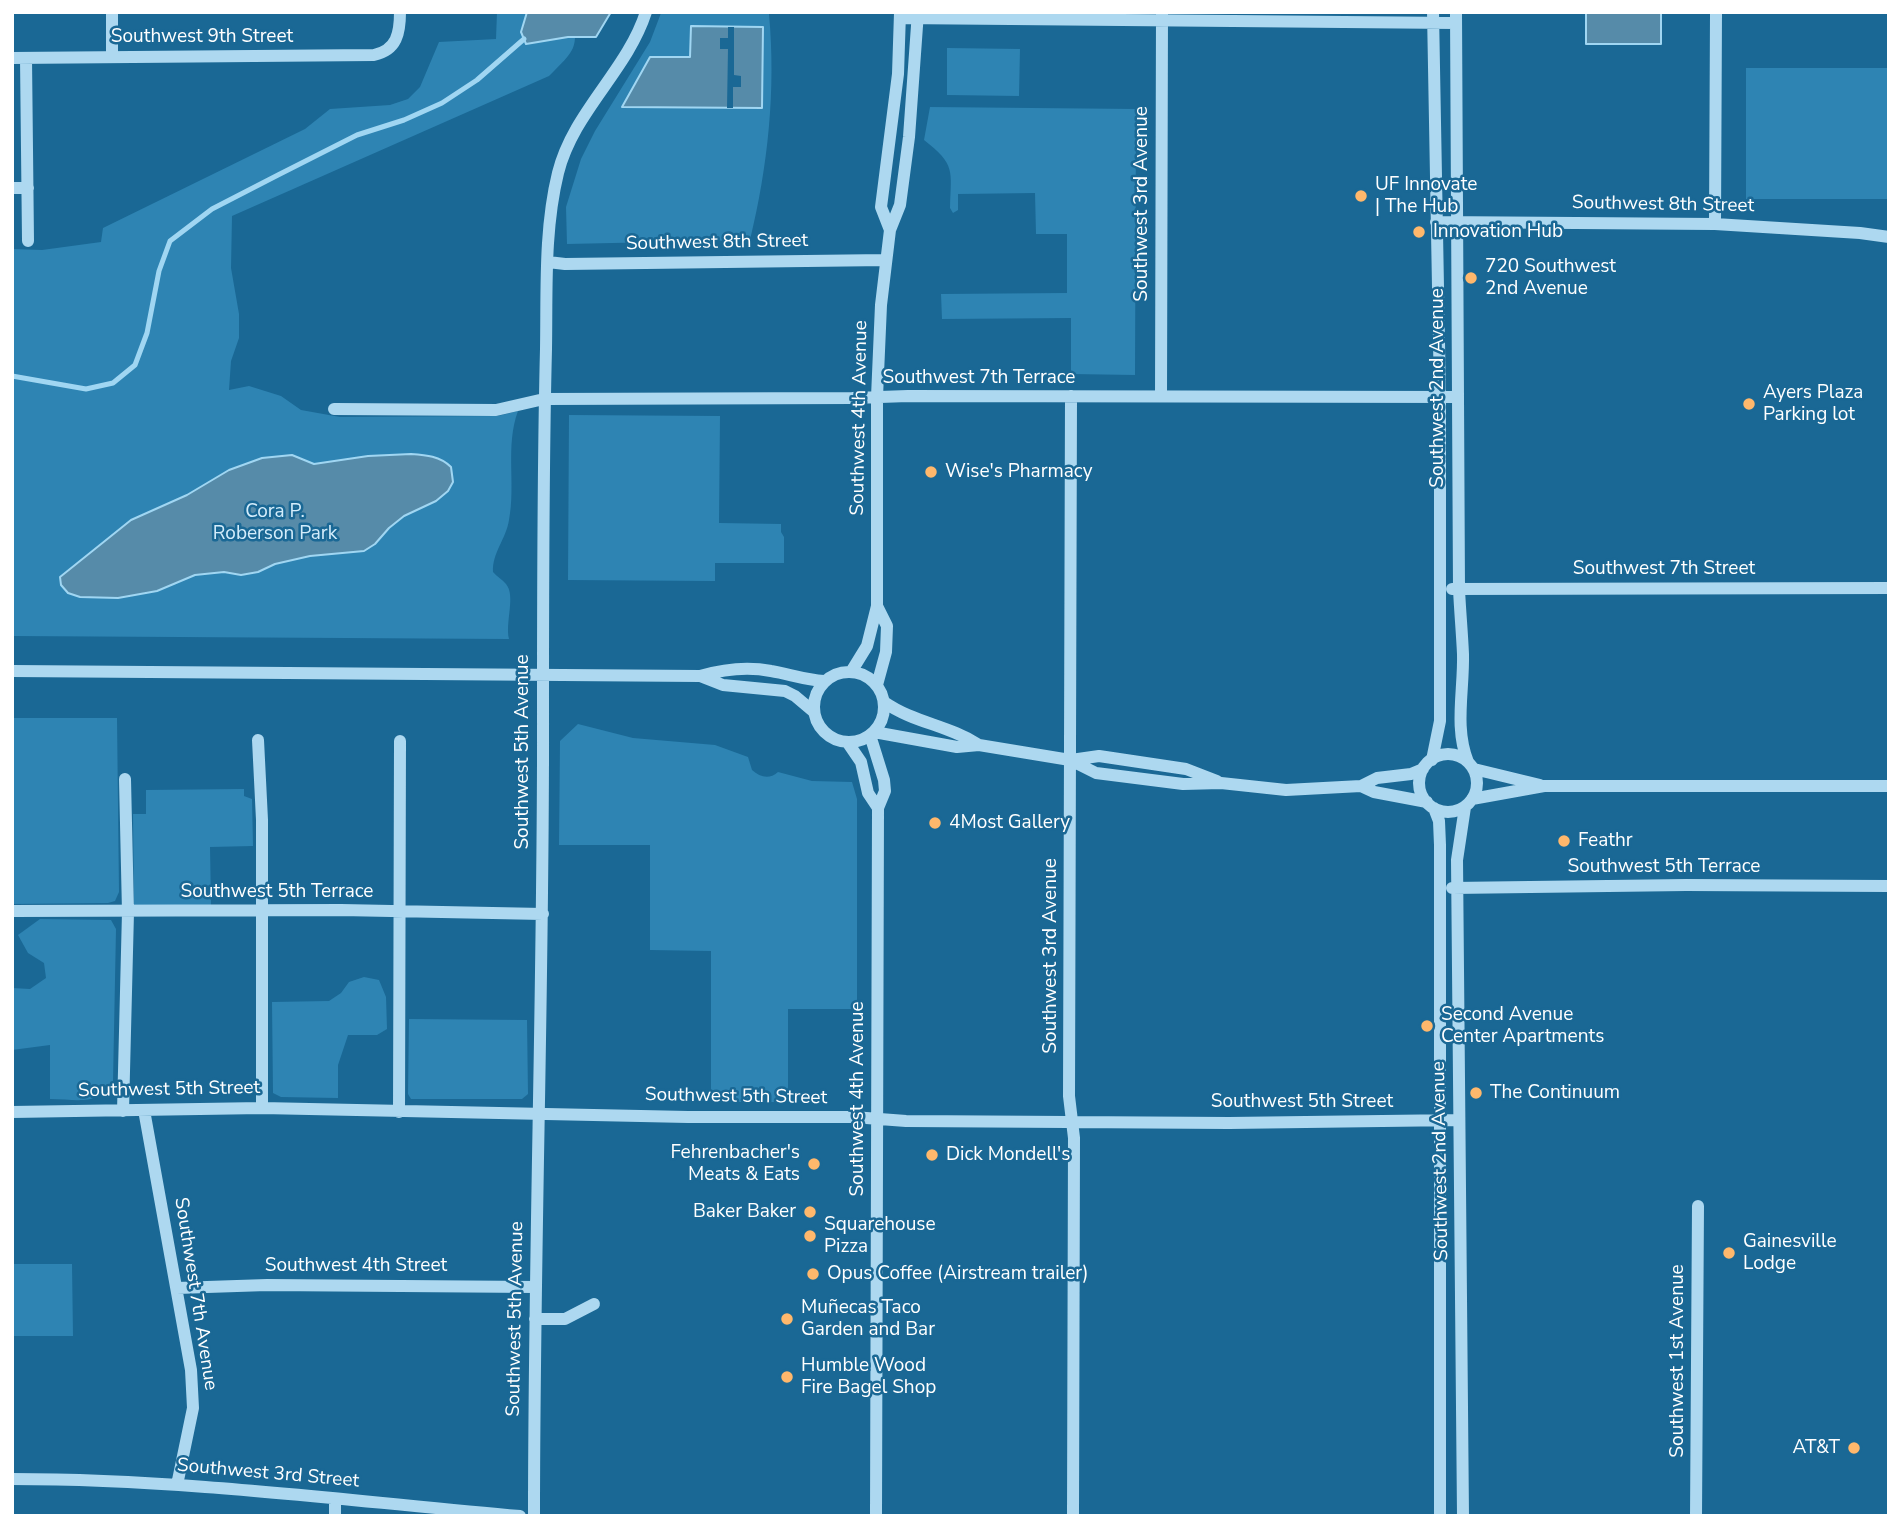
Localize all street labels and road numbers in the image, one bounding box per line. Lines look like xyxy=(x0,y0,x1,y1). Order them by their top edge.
street label: Southwest 9th Street xyxy=(111,26,293,48)
street label: Southwest 3rd Avenue xyxy=(1131,106,1153,302)
street label: Southwest 8th Street xyxy=(1572,192,1754,218)
street label: Southwest 8th Street xyxy=(626,230,808,256)
street label: Southwest 2nd Avenue xyxy=(1427,288,1449,488)
street label: Southwest 4th Avenue xyxy=(847,320,873,516)
street label: Southwest 7th Terrace xyxy=(883,367,1075,389)
street label: Southwest 7th Street xyxy=(1573,558,1755,580)
street label: Southwest 5th Avenue xyxy=(512,654,534,850)
street label: Southwest 5th Terrace xyxy=(1568,856,1760,878)
street label: Southwest 3rd Avenue xyxy=(1040,858,1062,1054)
street label: Southwest 5th Terrace xyxy=(181,881,373,903)
street label: Southwest 4th Avenue xyxy=(847,1001,869,1197)
street label: Southwest 2nd Avenue xyxy=(1428,1061,1454,1261)
street label: Southwest 5th Street xyxy=(78,1077,260,1103)
street label: Southwest 5th Street xyxy=(645,1084,827,1110)
street label: Southwest 5th Street xyxy=(1211,1091,1393,1113)
street label: Southwest 7th Avenue xyxy=(168,1196,222,1392)
street label: Southwest 5th Avenue xyxy=(503,1221,529,1417)
street label: Southwest 4th Street xyxy=(265,1255,447,1277)
street label: Southwest 1st Avenue xyxy=(1667,1264,1689,1458)
street label: Southwest 3rd Street xyxy=(176,1455,360,1493)

